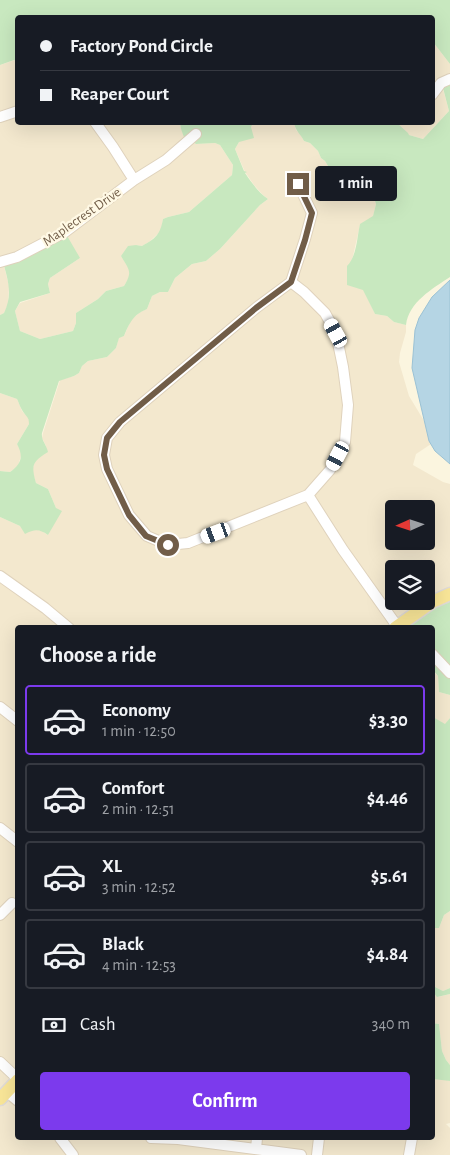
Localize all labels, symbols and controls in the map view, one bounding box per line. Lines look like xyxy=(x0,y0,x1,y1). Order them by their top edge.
text: Factory Pond Circle xyxy=(70,37,213,56)
text: Reaper Court xyxy=(70,85,169,104)
callout: 1 min xyxy=(316,166,398,202)
route end xyxy=(287,173,309,195)
text: 1 min xyxy=(339,175,373,191)
street label: Maplecrest Drive xyxy=(40,185,124,249)
car xyxy=(322,316,349,350)
car xyxy=(324,439,351,473)
north arrow xyxy=(385,500,435,550)
map controls xyxy=(385,500,435,610)
car xyxy=(199,521,232,545)
route start xyxy=(157,534,179,556)
button: layers xyxy=(385,560,435,610)
text: Choose a ride xyxy=(40,644,156,666)
icon: car xyxy=(42,698,87,743)
text: Economy xyxy=(102,701,171,720)
text: $3.30 xyxy=(369,711,408,730)
text: 1 min · 12:50 xyxy=(102,723,176,739)
icon: car xyxy=(42,776,87,821)
text: Comfort xyxy=(102,779,164,798)
text: $4.46 xyxy=(367,789,408,808)
text: 2 min · 12:51 xyxy=(102,801,174,817)
icon: car xyxy=(42,854,87,899)
text: XL xyxy=(102,857,122,876)
text: $5.61 xyxy=(371,867,408,886)
text: 3 min · 12:52 xyxy=(102,879,176,895)
icon: car xyxy=(42,932,87,977)
text: Black xyxy=(102,935,144,954)
text: $4.84 xyxy=(367,945,408,964)
text: 4 min · 12:53 xyxy=(102,957,176,973)
icon: cash xyxy=(40,1011,68,1039)
text: Cash xyxy=(80,1015,116,1034)
text: 340 m xyxy=(372,1016,410,1032)
button: Confirm xyxy=(40,1072,410,1130)

